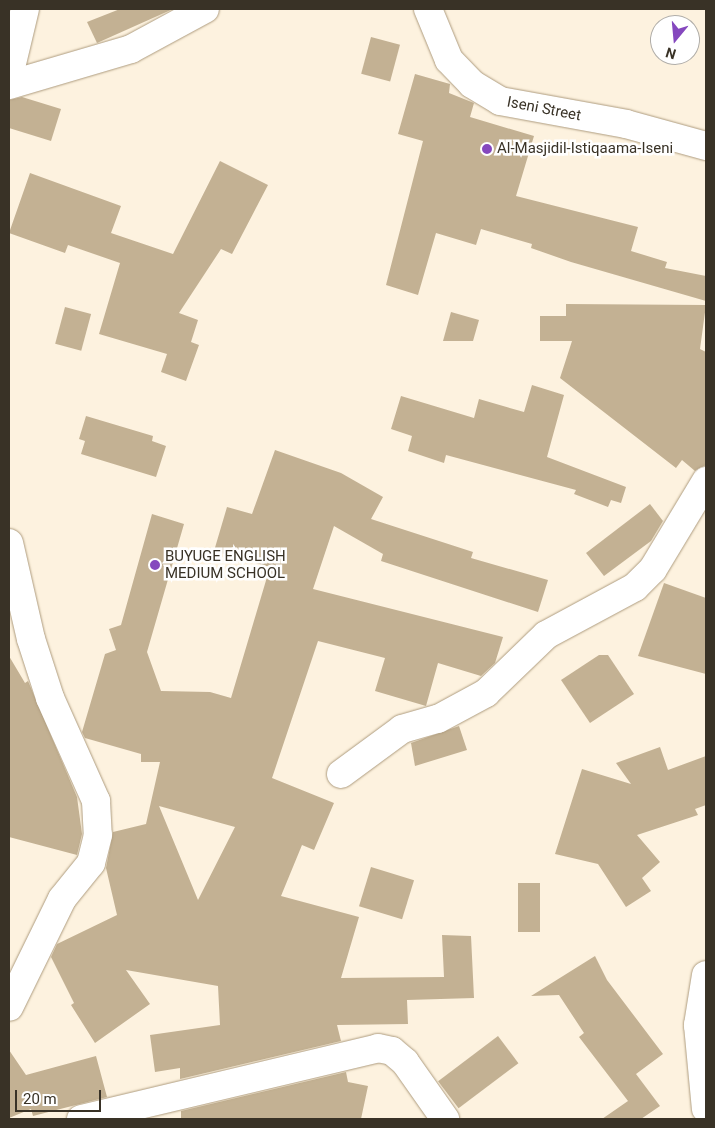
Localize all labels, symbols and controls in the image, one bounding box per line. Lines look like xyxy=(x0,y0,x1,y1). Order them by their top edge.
north arrow xyxy=(650,15,700,65)
text: N xyxy=(664,44,678,62)
street label: Iseni Street xyxy=(505,93,583,125)
place label: Al-Masjidil-Istiqaama-Iseni xyxy=(497,140,673,158)
marker: Al-Masjidil-Istiqaama-Iseni xyxy=(481,143,493,155)
place label: BUYUGE ENGLISH MEDIUM SCHOOL xyxy=(165,547,286,582)
marker: BUYUGE ENGLISH MEDIUM SCHOOL xyxy=(149,559,161,571)
scale bar xyxy=(18,1080,104,1112)
text: 20 m xyxy=(23,1090,57,1108)

